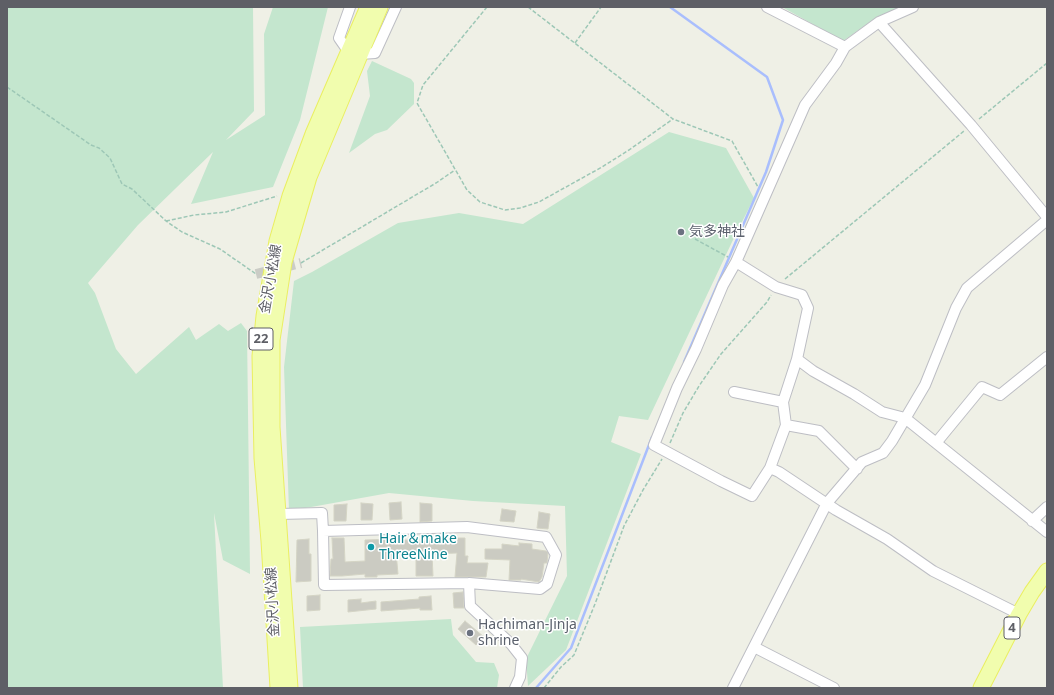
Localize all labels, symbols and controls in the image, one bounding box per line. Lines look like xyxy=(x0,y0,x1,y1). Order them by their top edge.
place label: 気多神社 xyxy=(689,224,745,240)
marker: 気多神社 xyxy=(676,227,686,237)
street label: 金沢小松線 xyxy=(257,243,285,315)
road number: 22 xyxy=(249,328,273,350)
place label: Hair＆make ThreeNine xyxy=(379,531,457,564)
marker: Hair＆make ThreeNine xyxy=(366,542,376,552)
street label: 金沢小松線 xyxy=(263,567,283,637)
place label: Hachiman-Jinja shrine xyxy=(478,617,577,650)
road number: 4 xyxy=(1004,617,1020,639)
marker: Hachiman-Jinja shrine xyxy=(465,628,475,638)

